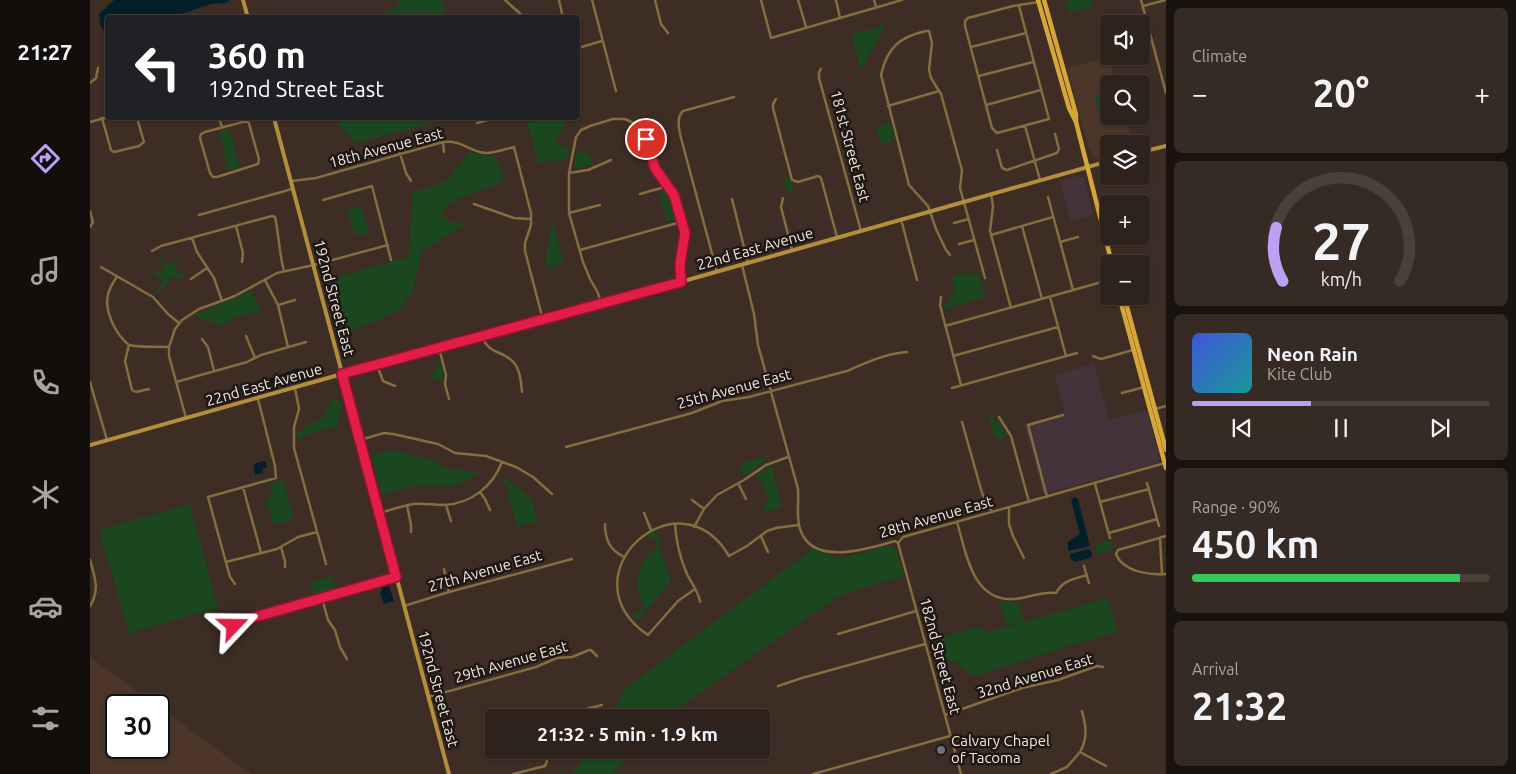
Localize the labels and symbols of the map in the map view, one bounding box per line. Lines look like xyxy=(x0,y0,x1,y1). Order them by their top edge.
street label: 181st Street East xyxy=(827,88,874,204)
pin xyxy=(625,118,667,160)
street label: 18th Avenue East xyxy=(327,124,445,171)
street label: 22nd East Avenue xyxy=(695,224,815,273)
street label: 192nd Street East xyxy=(311,238,358,358)
street label: 22nd East Avenue xyxy=(204,360,324,409)
street label: 25th Avenue East xyxy=(675,365,793,412)
street label: 28th Avenue East xyxy=(877,492,995,541)
street label: 27th Avenue East xyxy=(426,546,544,595)
street label: 182nd Street East xyxy=(917,596,964,716)
position arrow xyxy=(207,599,259,651)
street label: 192nd Street East xyxy=(415,629,462,749)
street label: 29th Avenue East xyxy=(452,637,570,686)
street label: 32nd Avenue East xyxy=(975,650,1095,701)
speed limit sign: 30 xyxy=(105,694,170,759)
place label: Calvary Chapel of Tacoma xyxy=(951,732,1050,766)
marker: Calvary Chapel of Tacoma xyxy=(935,744,947,756)

